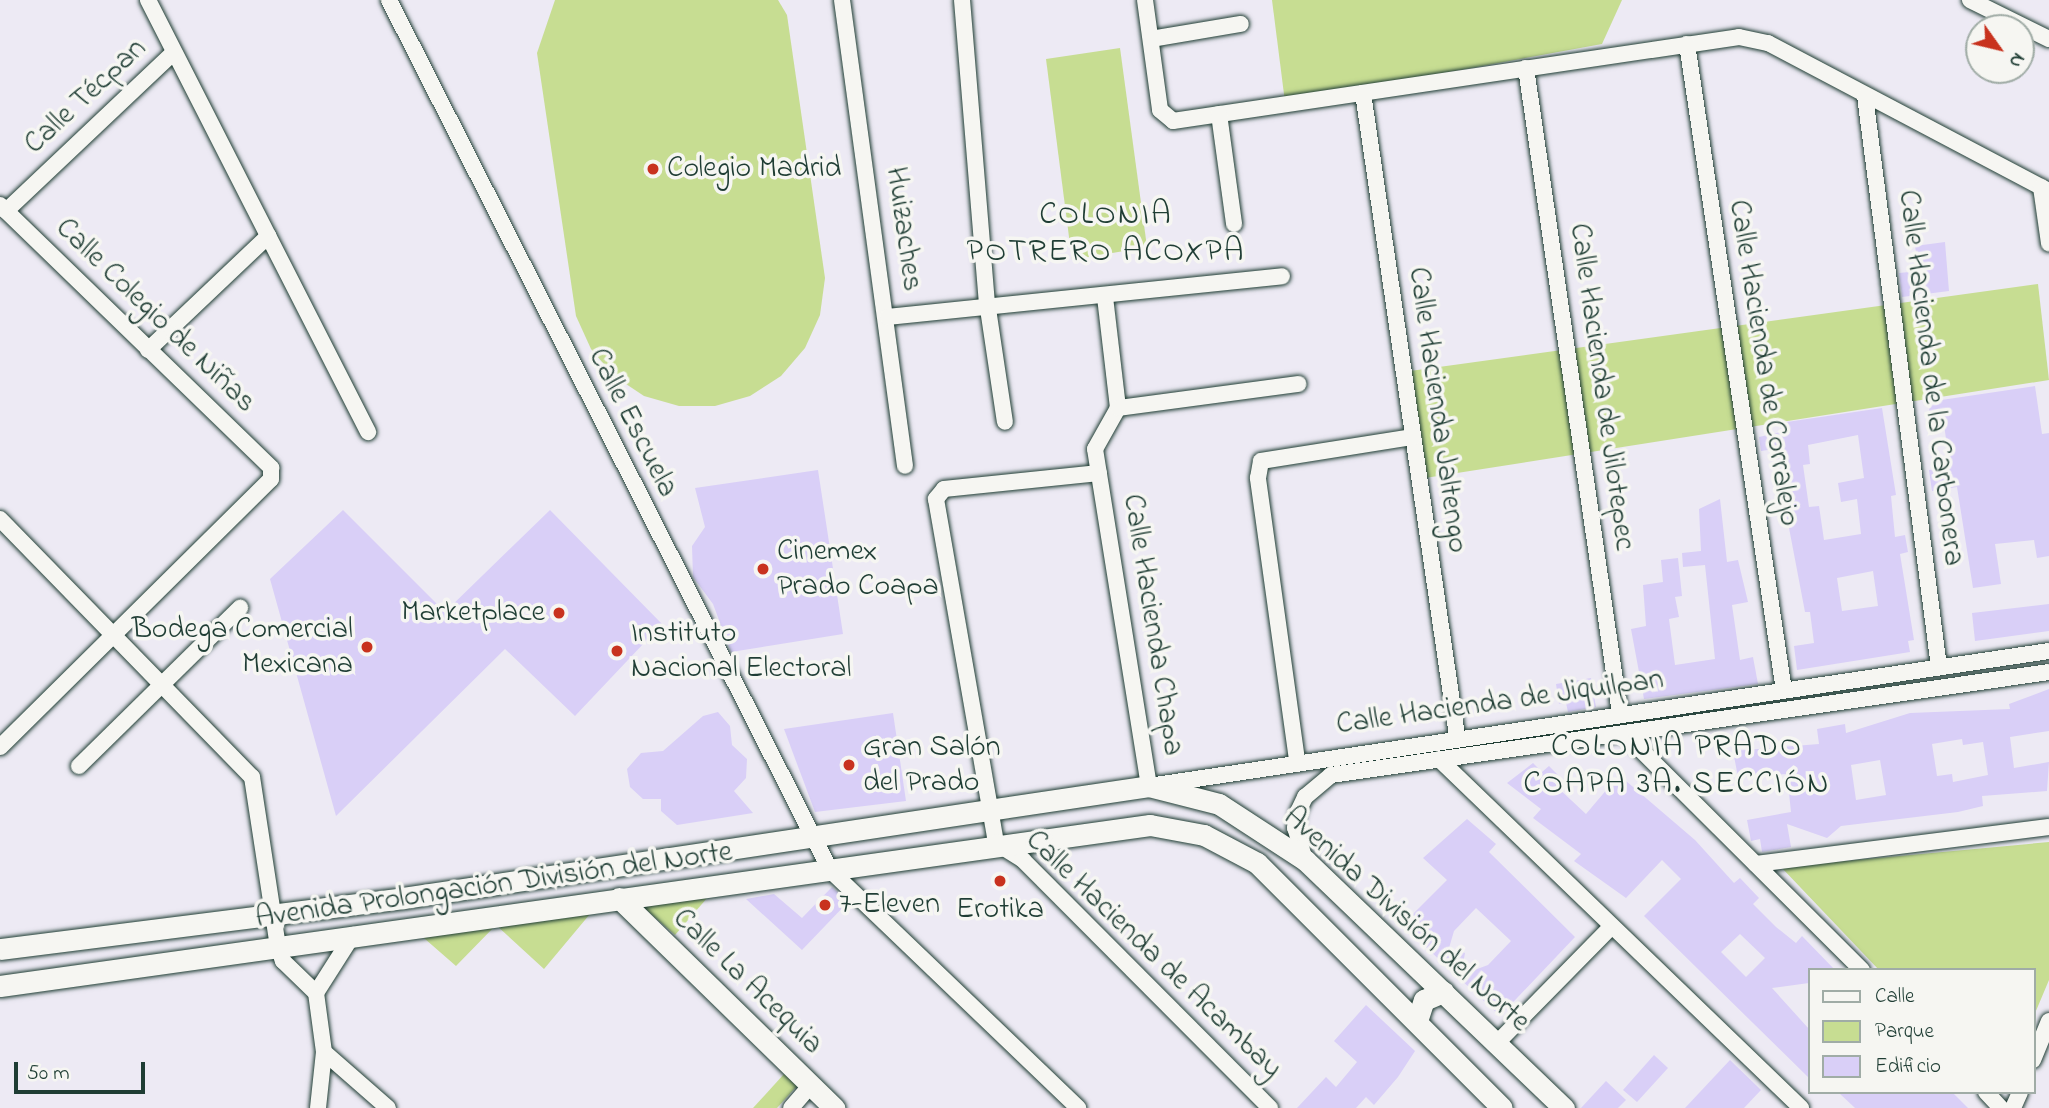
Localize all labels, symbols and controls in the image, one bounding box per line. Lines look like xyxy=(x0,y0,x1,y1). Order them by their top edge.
north arrow xyxy=(1965,14,2035,84)
street label: Calle Técpan xyxy=(18,31,154,163)
text: N xyxy=(2001,47,2031,73)
place label: Colegio Madrid xyxy=(667,151,841,187)
marker: Colegio Madrid xyxy=(645,161,661,177)
street label: Huizaches xyxy=(876,165,930,293)
street label: Calle Hacienda de la Carbonera xyxy=(1889,188,1971,568)
street label: Calle Hacienda de Corralejo xyxy=(1719,197,1807,529)
district label: COLONIA POTRERO ACOXPA xyxy=(968,198,1244,273)
street label: Calle Colegio de Niñas xyxy=(47,211,263,421)
street label: Calle Hacienda de Jilotepec xyxy=(1560,221,1642,553)
street label: Calle Hacienda Jaltengo xyxy=(1399,265,1475,555)
street label: Calle Escuela xyxy=(579,343,685,503)
street label: Calle Hacienda Chapa xyxy=(1114,492,1190,758)
place label: Cinemex Prado Coapa xyxy=(777,534,939,604)
marker: Cinemex Prado Coapa xyxy=(755,561,771,577)
place label: Marketplace xyxy=(401,595,545,631)
marker: Marketplace xyxy=(551,605,567,621)
place label: Bodega Comercial Mexicana xyxy=(132,612,353,682)
place label: Instituto Nacional Electoral xyxy=(631,616,851,686)
marker: Bodega Comercial Mexicana xyxy=(359,639,375,655)
marker: Instituto Nacional Electoral xyxy=(609,643,625,659)
street label: Calle Hacienda de Jiquilpan xyxy=(1334,662,1666,744)
place label: Gran Salón del Prado xyxy=(863,730,1000,800)
district label: COLONIA PRADO COAPA 3A. SECCIÓN xyxy=(1525,730,1829,805)
marker: Gran Salón del Prado xyxy=(841,757,857,773)
street label: Avenida División del Norte xyxy=(1275,800,1537,1040)
street label: Calle Hacienda de Acambay xyxy=(1017,823,1289,1087)
street label: Avenida Prolongación División del Norte xyxy=(253,835,735,937)
marker: Erotika xyxy=(992,873,1008,889)
place label: 7-Eleven xyxy=(839,887,940,923)
place label: Erotika xyxy=(956,892,1044,928)
marker: 7-Eleven xyxy=(817,897,833,913)
street label: Calle La Acequia xyxy=(664,901,830,1063)
legend xyxy=(1808,968,2035,1094)
text: Calle xyxy=(1875,982,1914,1012)
text: Parque xyxy=(1875,1017,1934,1047)
scale bar xyxy=(18,1048,149,1092)
text: Edificio xyxy=(1875,1052,1941,1082)
text: 50 m xyxy=(27,1059,70,1089)

